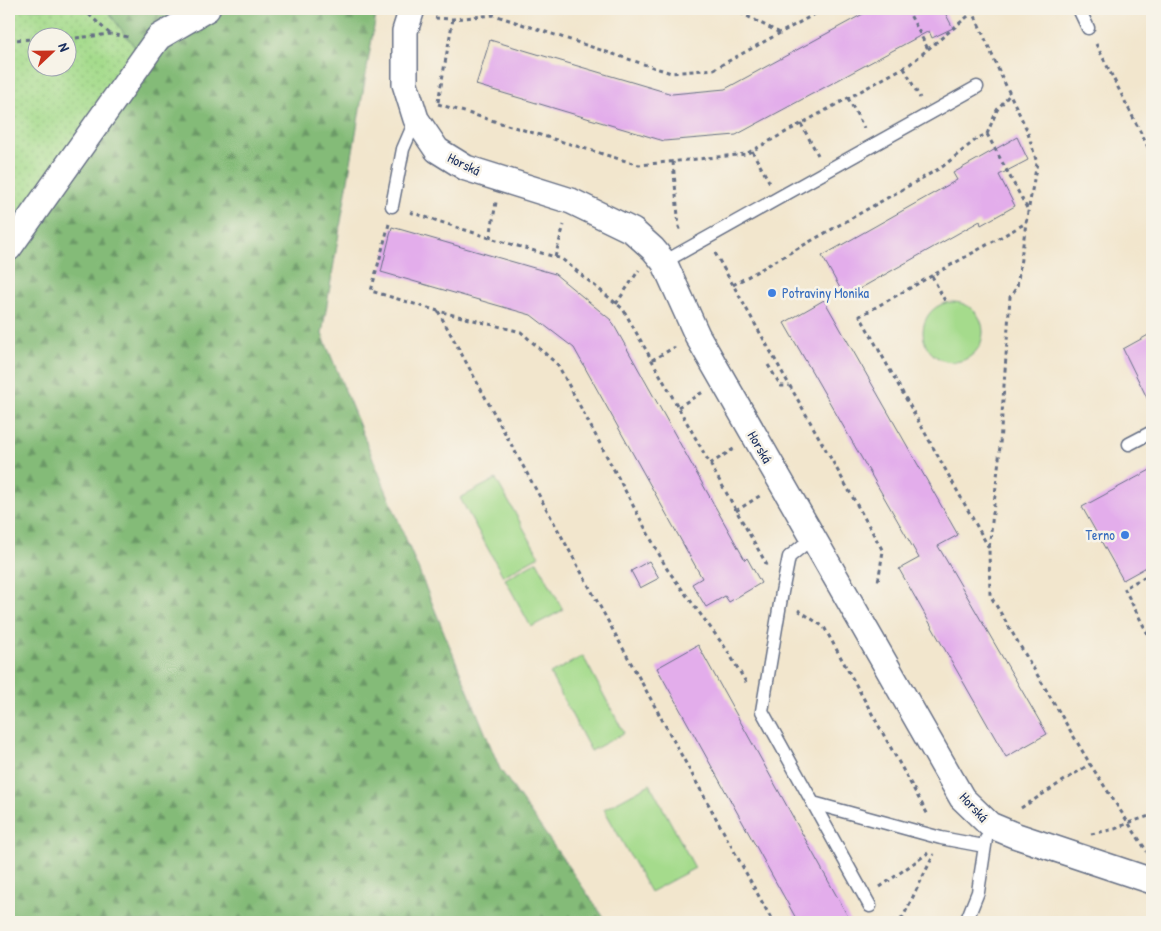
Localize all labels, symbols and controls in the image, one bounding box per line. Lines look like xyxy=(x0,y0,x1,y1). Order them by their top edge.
north arrow xyxy=(28,28,78,78)
text: N xyxy=(54,40,75,54)
street label: Horská xyxy=(445,147,484,180)
place label: Potraviny Monika xyxy=(782,283,870,303)
marker: Potraviny Monika xyxy=(766,287,778,299)
street label: Horská xyxy=(744,427,777,467)
place label: Terno xyxy=(1086,525,1115,544)
marker: Terno xyxy=(1119,529,1131,541)
street label: Horská xyxy=(956,788,993,826)

